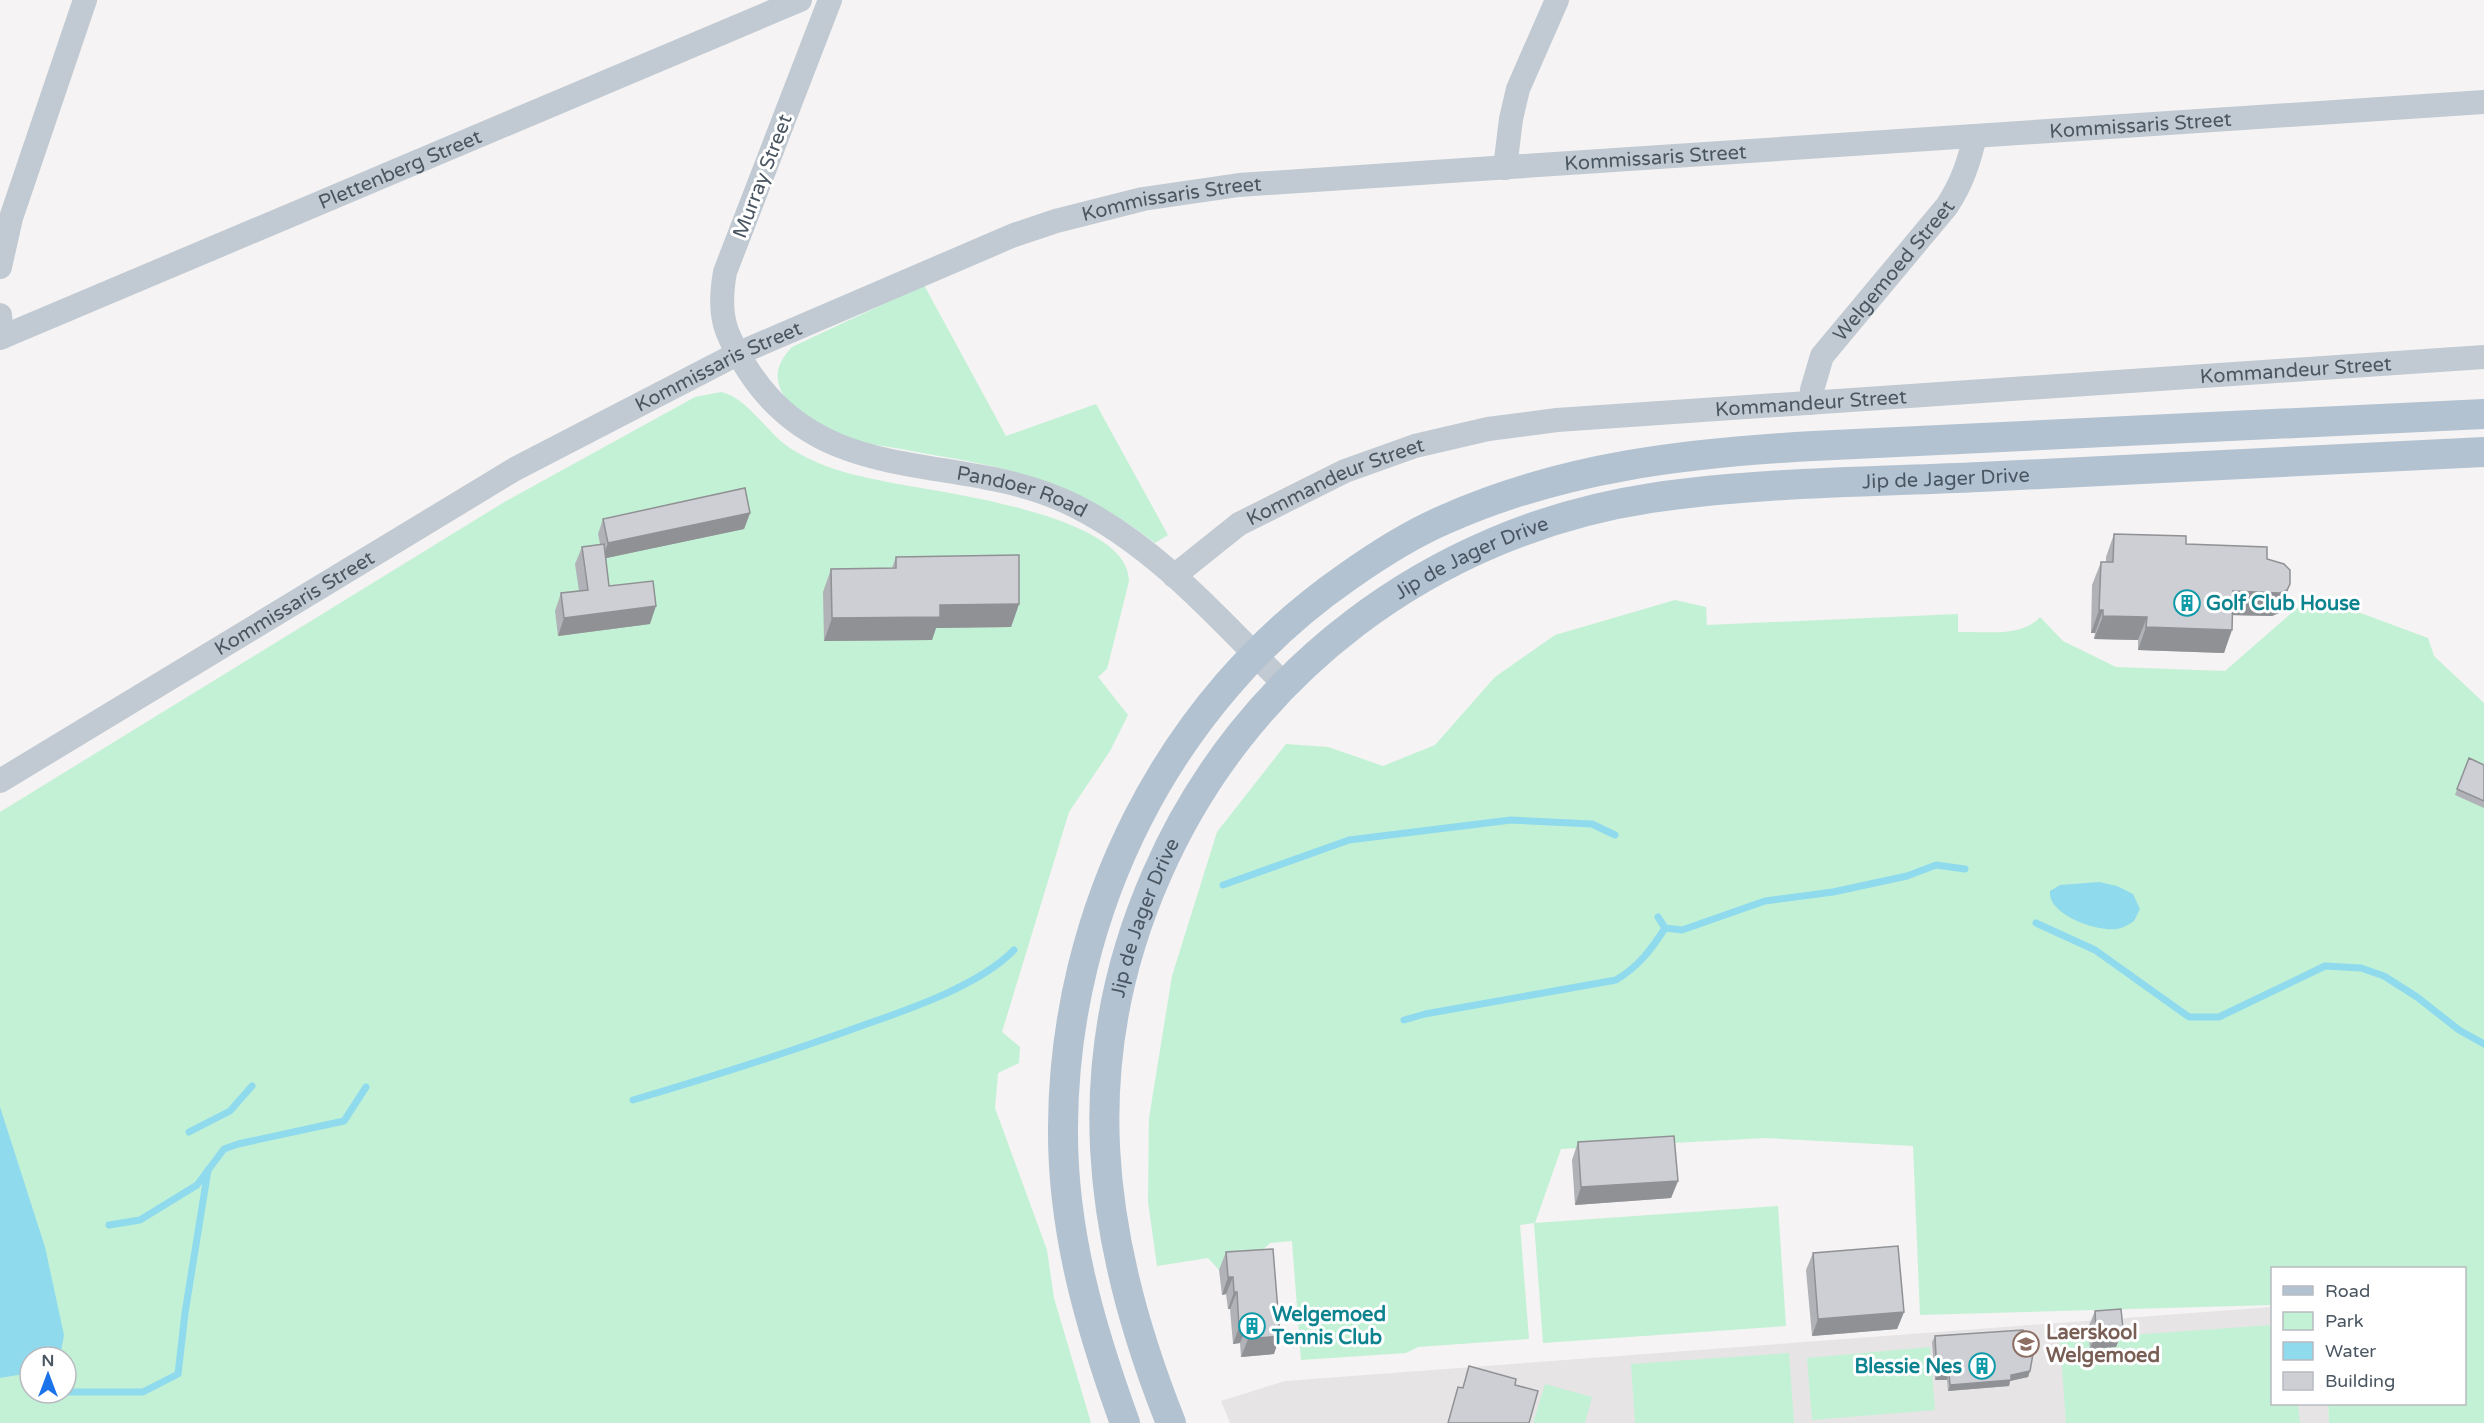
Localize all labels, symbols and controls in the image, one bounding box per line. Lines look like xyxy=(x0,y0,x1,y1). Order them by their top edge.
street label: Kommissaris Street xyxy=(2049,108,2233,144)
street label: Murray Street xyxy=(728,111,798,242)
street label: Plettenberg Street xyxy=(315,125,486,215)
street label: Kommissaris Street xyxy=(1564,140,1748,176)
street label: Kommissaris Street xyxy=(1079,172,1263,227)
street label: Welgemoed Street xyxy=(1828,196,1961,346)
street label: Kommissaris Street xyxy=(631,316,806,418)
street label: Kommandeur Street xyxy=(2199,352,2393,389)
street label: Kommandeur Street xyxy=(1714,385,1908,422)
street label: Kommandeur Street xyxy=(1243,433,1427,531)
street label: Pandoer Road xyxy=(955,462,1091,523)
street label: Jip de Jager Drive xyxy=(1862,463,2030,494)
street label: Jip de Jager Drive xyxy=(1390,512,1552,605)
street label: Kommissaris Street xyxy=(210,546,379,661)
building icon: Golf Club House xyxy=(2172,588,2202,618)
place label: Golf Club House xyxy=(2206,592,2360,616)
street label: Jip de Jager Drive xyxy=(1106,834,1185,1000)
legend xyxy=(2271,1267,2466,1405)
text: Road xyxy=(2325,1280,2370,1302)
place label: Welgemoed Tennis Club xyxy=(1271,1303,1386,1350)
text: Park xyxy=(2325,1310,2364,1332)
building icon: Welgemoed Tennis Club xyxy=(1237,1311,1267,1341)
place label: Laerskool Welgemoed xyxy=(2046,1321,2160,1368)
school or university icon: Laerskool Welgemoed xyxy=(2011,1329,2041,1359)
text: Water xyxy=(2325,1340,2376,1362)
north arrow xyxy=(18,1345,78,1405)
text: N xyxy=(42,1351,54,1371)
building icon: Blessie Nes xyxy=(1967,1351,1997,1381)
place label: Blessie Nes xyxy=(1855,1355,1962,1379)
text: Building xyxy=(2325,1370,2395,1392)

